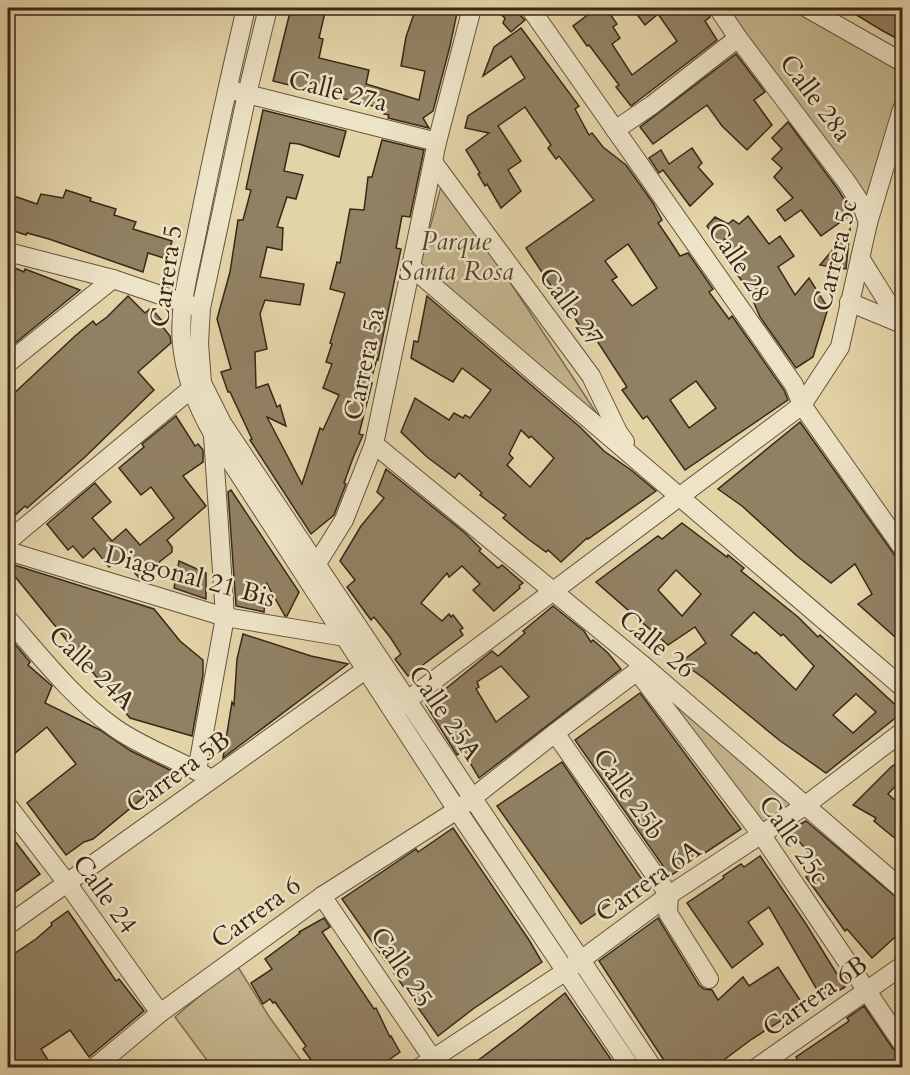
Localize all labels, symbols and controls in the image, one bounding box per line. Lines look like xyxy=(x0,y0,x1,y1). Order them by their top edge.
street label: Calle 28a xyxy=(772,47,860,149)
street label: Calle 27a xyxy=(285,62,391,120)
street label: Carrera 5c xyxy=(804,195,866,315)
street label: Calle 28 xyxy=(699,215,779,309)
street label: Carrera 5 xyxy=(142,223,190,329)
park label: Parque Santa Rosa xyxy=(398,224,514,289)
street label: Calle 27 xyxy=(530,260,612,354)
street label: Carrera 5a xyxy=(335,305,393,423)
street label: Diagonal 21 Bis xyxy=(101,536,279,616)
street label: Calle 26 xyxy=(611,602,703,686)
street label: Calle 24A xyxy=(41,618,143,719)
street label: Calle 25A xyxy=(400,658,490,768)
street label: Carrera 5B xyxy=(119,722,237,822)
street label: Calle 25b xyxy=(585,741,673,847)
street label: Calle 25c xyxy=(751,788,837,892)
street label: Carrera 6A xyxy=(588,832,708,930)
street label: Calle 24 xyxy=(64,847,146,941)
street label: Carrera 6 xyxy=(204,868,308,956)
street label: Calle 25 xyxy=(362,920,442,1014)
street label: Carrera 6B xyxy=(756,947,874,1045)

